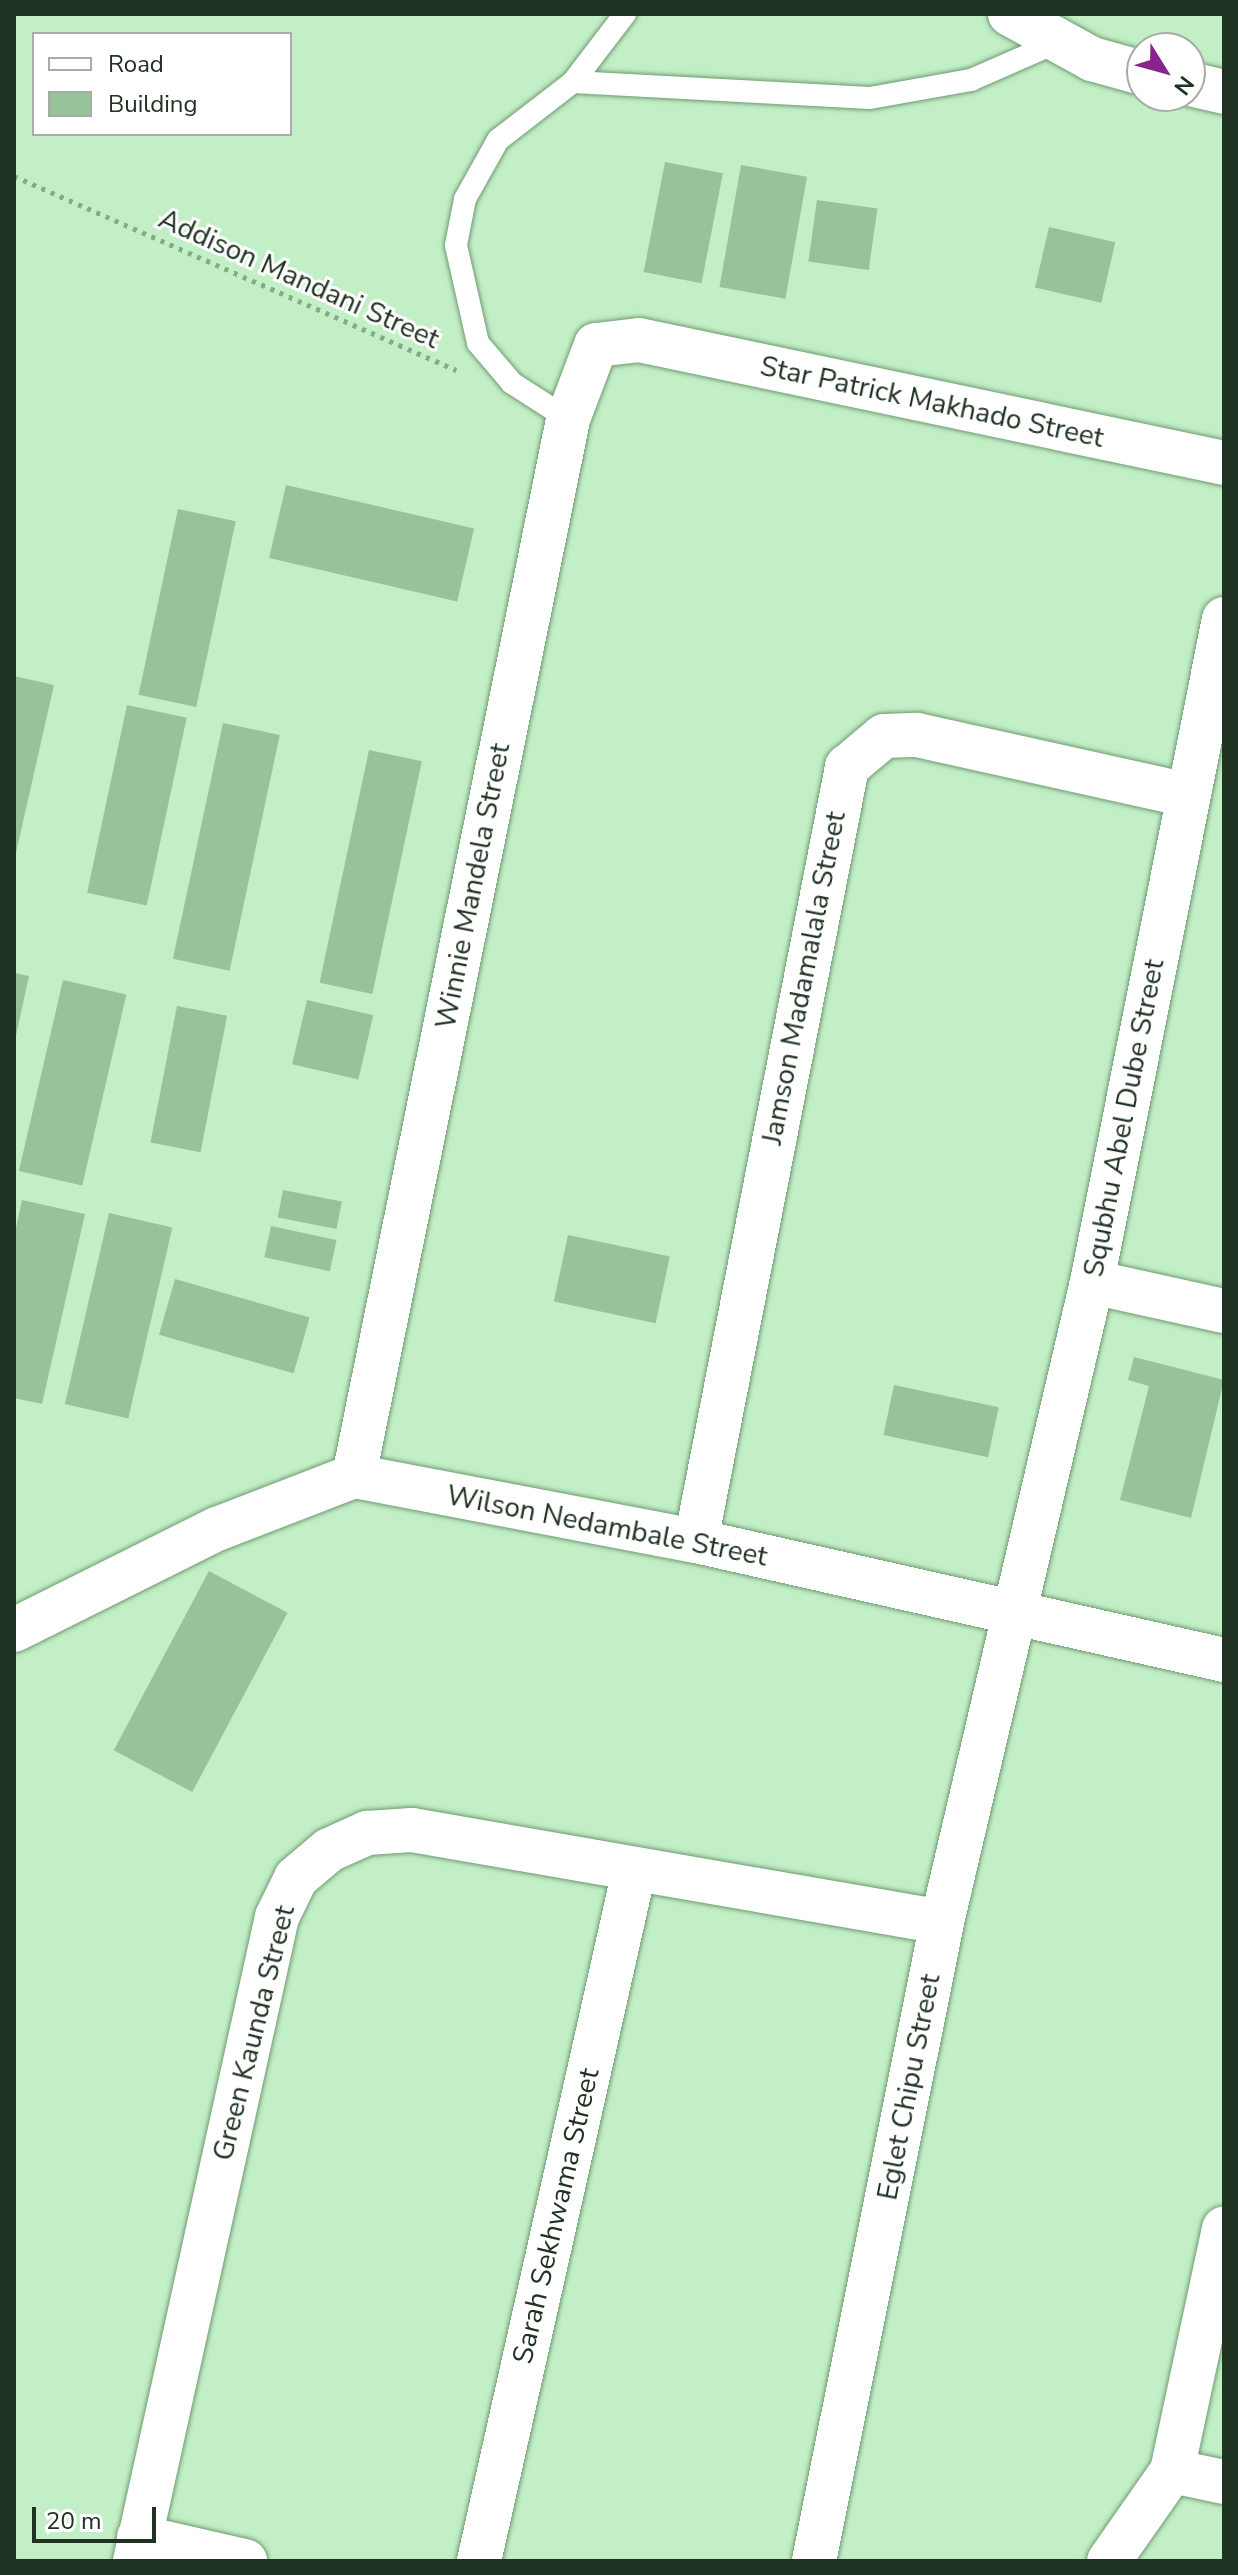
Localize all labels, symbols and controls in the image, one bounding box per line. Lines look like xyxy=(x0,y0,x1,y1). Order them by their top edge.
legend xyxy=(32,32,292,136)
north arrow xyxy=(1126,32,1206,112)
text: Road xyxy=(108,48,164,80)
text: N xyxy=(1167,70,1201,101)
text: Building xyxy=(108,88,198,120)
street label: Addison Mandani Street xyxy=(154,202,444,356)
street label: Star Patrick Makhado Street xyxy=(757,349,1107,455)
street label: Winnie Mandela Street xyxy=(429,740,517,1032)
street label: Jamson Madamalala Street xyxy=(755,809,853,1147)
street label: Squbhu Abel Dube Street xyxy=(1077,956,1171,1280)
street label: Wilson Nedambale Street xyxy=(444,1478,770,1574)
street label: Green Kaunda Street xyxy=(206,1902,302,2164)
street label: Eglet Chipu Street xyxy=(871,1971,947,2203)
street label: Sarah Sekhwama Street xyxy=(506,2065,606,2367)
scale bar xyxy=(36,2491,160,2541)
text: 20 m xyxy=(46,2505,102,2537)

